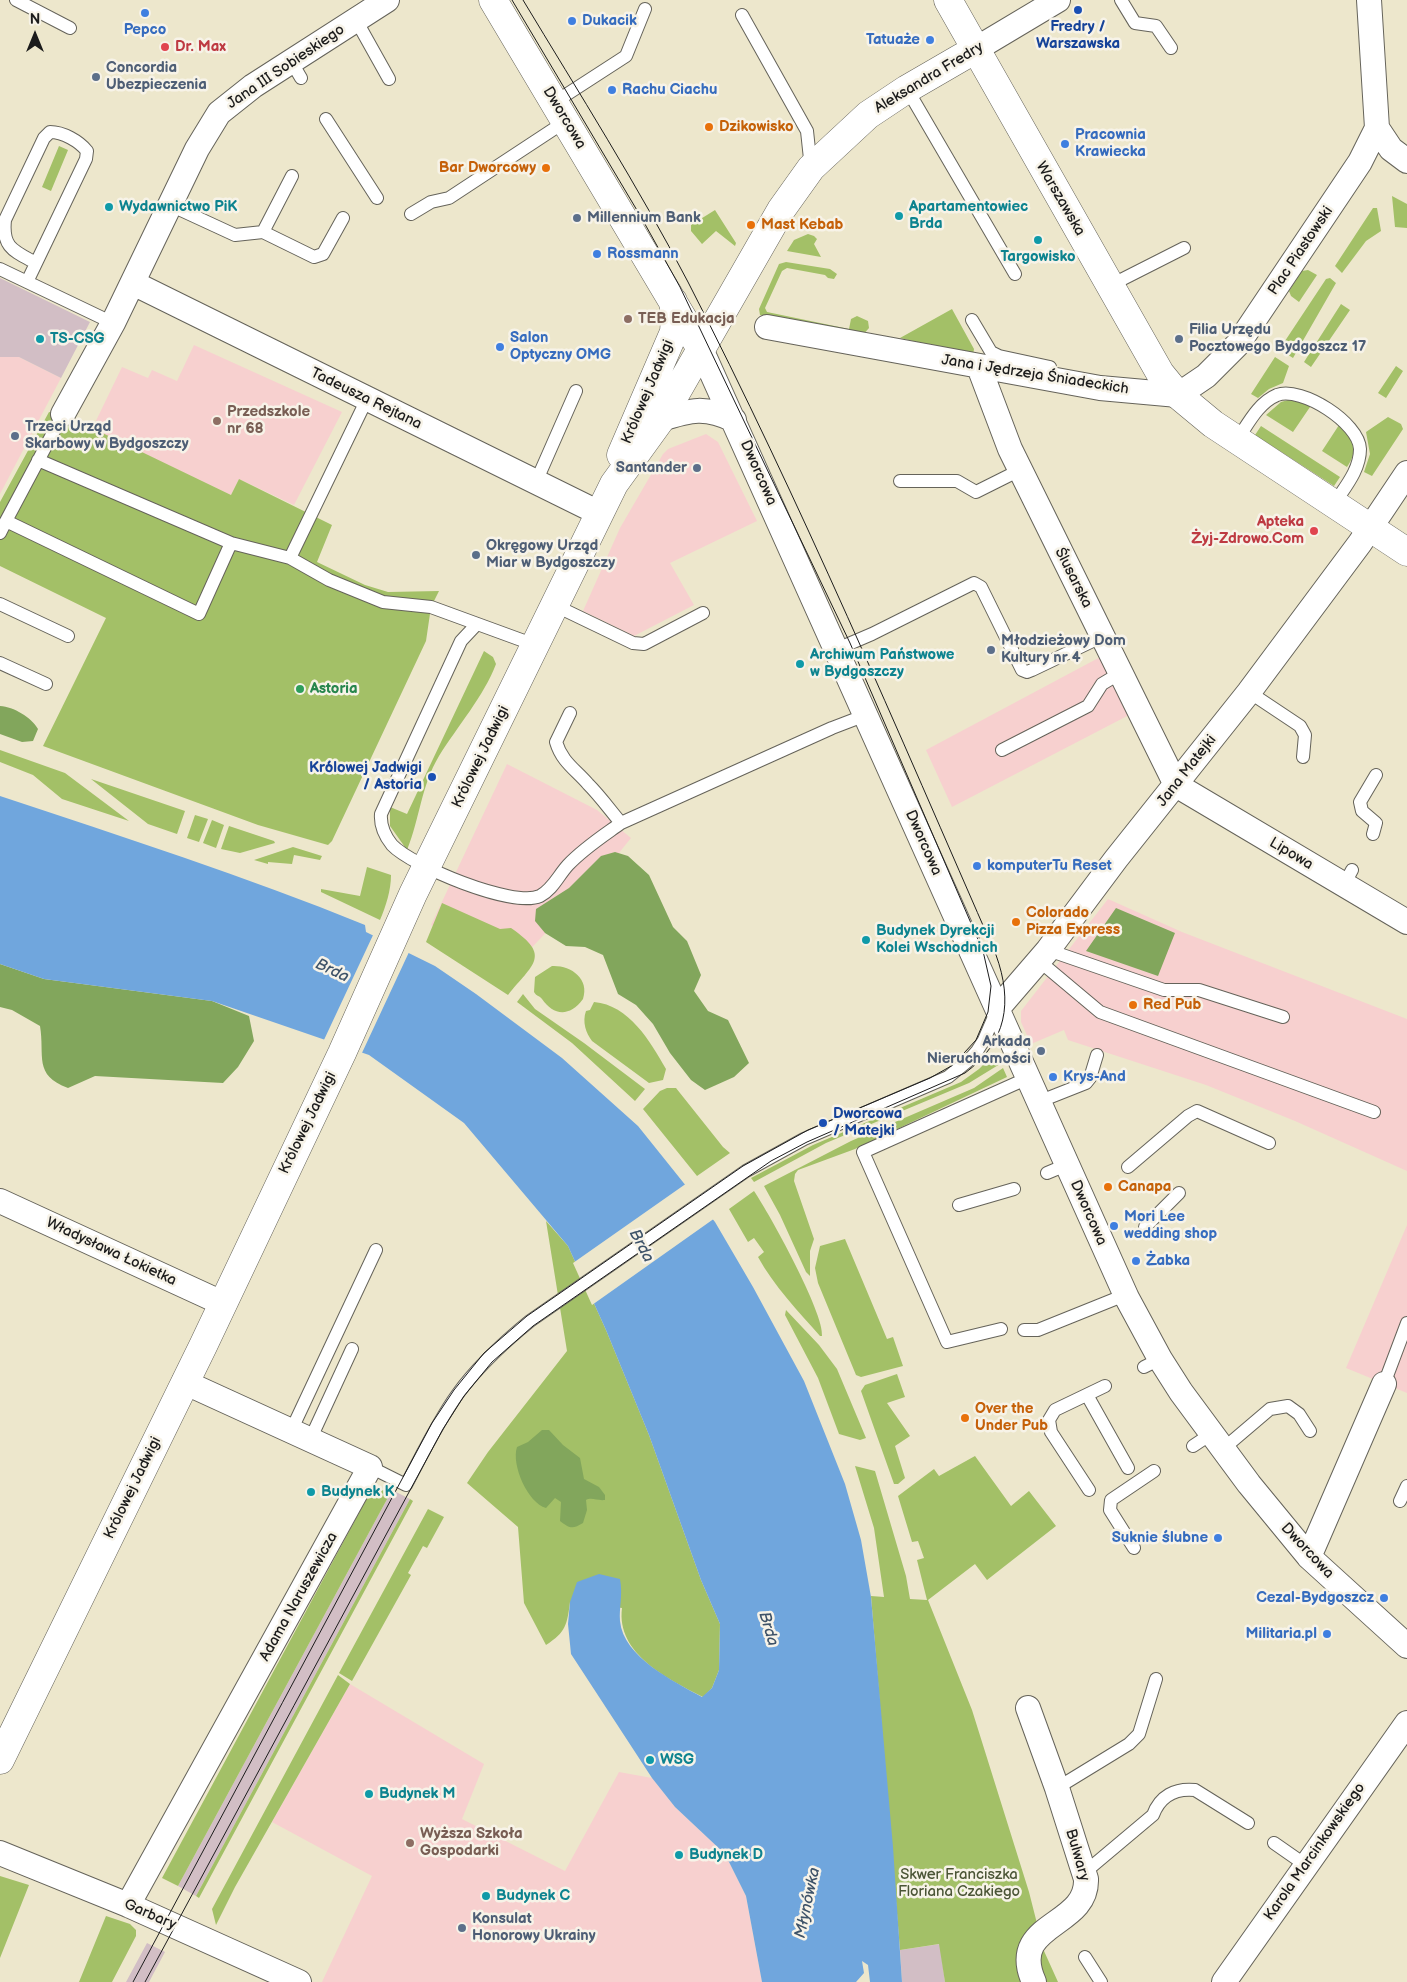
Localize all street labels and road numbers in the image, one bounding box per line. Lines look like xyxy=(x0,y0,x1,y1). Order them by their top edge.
street label: Jana III Sobieskiego xyxy=(224,21,348,113)
street label: Aleksandra Fredry xyxy=(871,38,987,118)
street label: Dworcowa xyxy=(538,84,590,152)
street label: Warszawska xyxy=(1032,159,1088,239)
street label: Plac Piastowski xyxy=(1265,203,1337,299)
street label: Królowej Jadwigi xyxy=(618,337,678,447)
street label: Jana i Jędrzeja Śniadeckich xyxy=(940,351,1130,399)
street label: Tadeusza Rejtana xyxy=(307,364,425,434)
street label: Dworcowa xyxy=(736,438,780,508)
street label: Ślusarska xyxy=(1050,545,1096,611)
street label: Królowej Jadwigi xyxy=(449,703,513,811)
street label: Jana Matejki xyxy=(1153,732,1221,810)
street label: Dworcowa xyxy=(901,808,945,878)
street label: Lipowa xyxy=(1266,834,1316,874)
street label: Królowej Jadwigi xyxy=(276,1069,340,1177)
street label: Dworcowa xyxy=(1066,1178,1110,1248)
street label: Władysława Łokietka xyxy=(43,1214,179,1290)
street label: Królowej Jadwigi xyxy=(101,1434,165,1542)
street label: Dworcowa xyxy=(1277,1519,1337,1583)
street label: Adama Naruszewicza xyxy=(256,1529,342,1665)
street label: Karola Marcinkowskiego xyxy=(1261,1780,1369,1924)
street label: Bulwary xyxy=(1061,1827,1093,1883)
street label: Garbary xyxy=(121,1896,179,1934)

